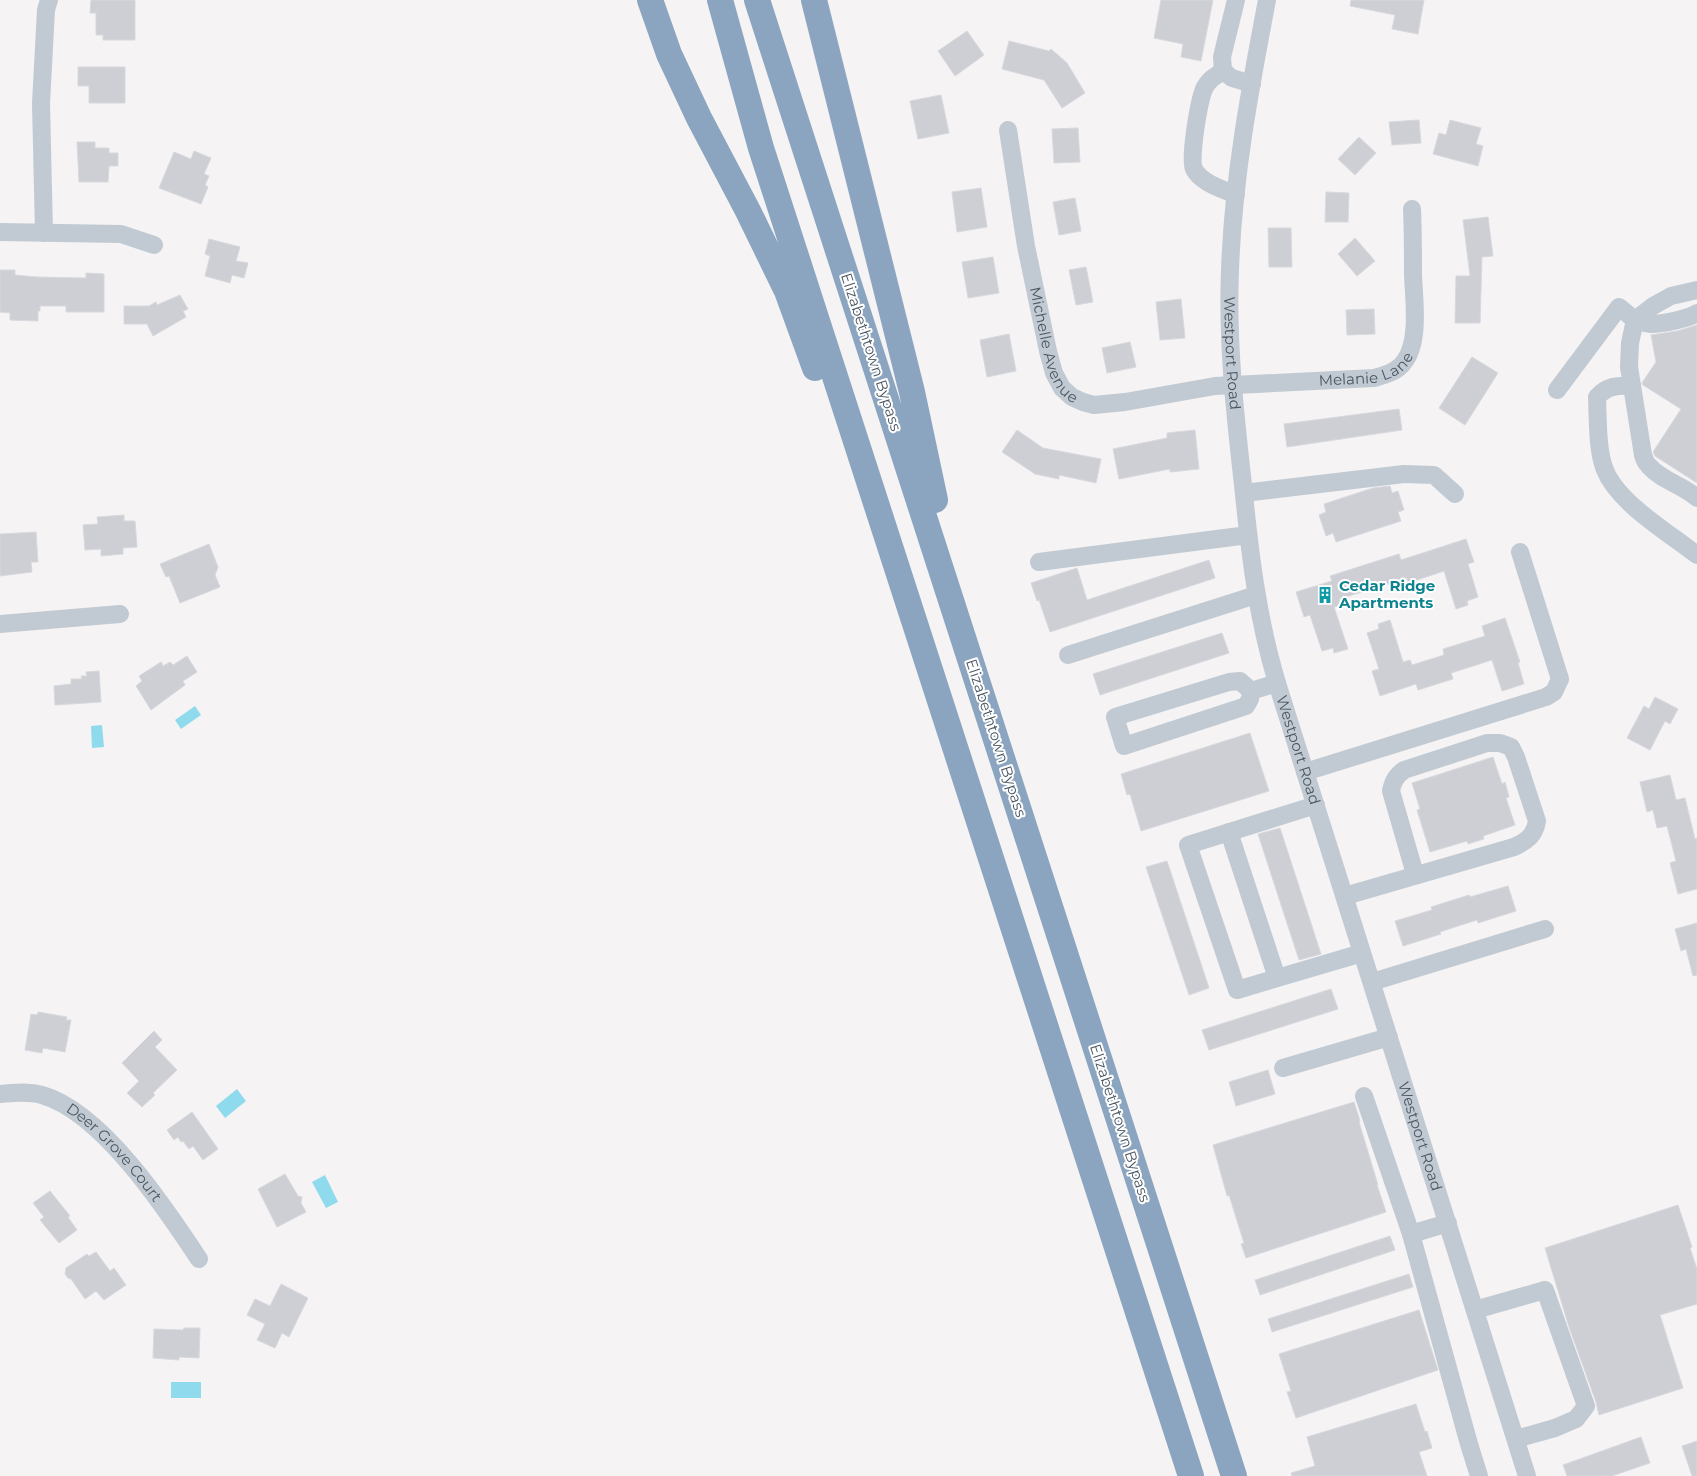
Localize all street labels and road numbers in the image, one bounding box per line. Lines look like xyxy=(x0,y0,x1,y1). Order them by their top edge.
street label: Elizabethtown Bypass xyxy=(837,270,906,433)
street label: Michelle Avenue xyxy=(1026,285,1081,407)
street label: Westport Road xyxy=(1220,296,1245,411)
street label: Melanie Lane xyxy=(1318,348,1417,390)
street label: Elizabethtown Bypass xyxy=(962,656,1031,819)
street label: Westport Road xyxy=(1273,693,1325,807)
street label: Elizabethtown Bypass xyxy=(1086,1041,1155,1204)
street label: Westport Road xyxy=(1394,1079,1447,1193)
street label: Deer Grove Court xyxy=(63,1098,166,1205)

